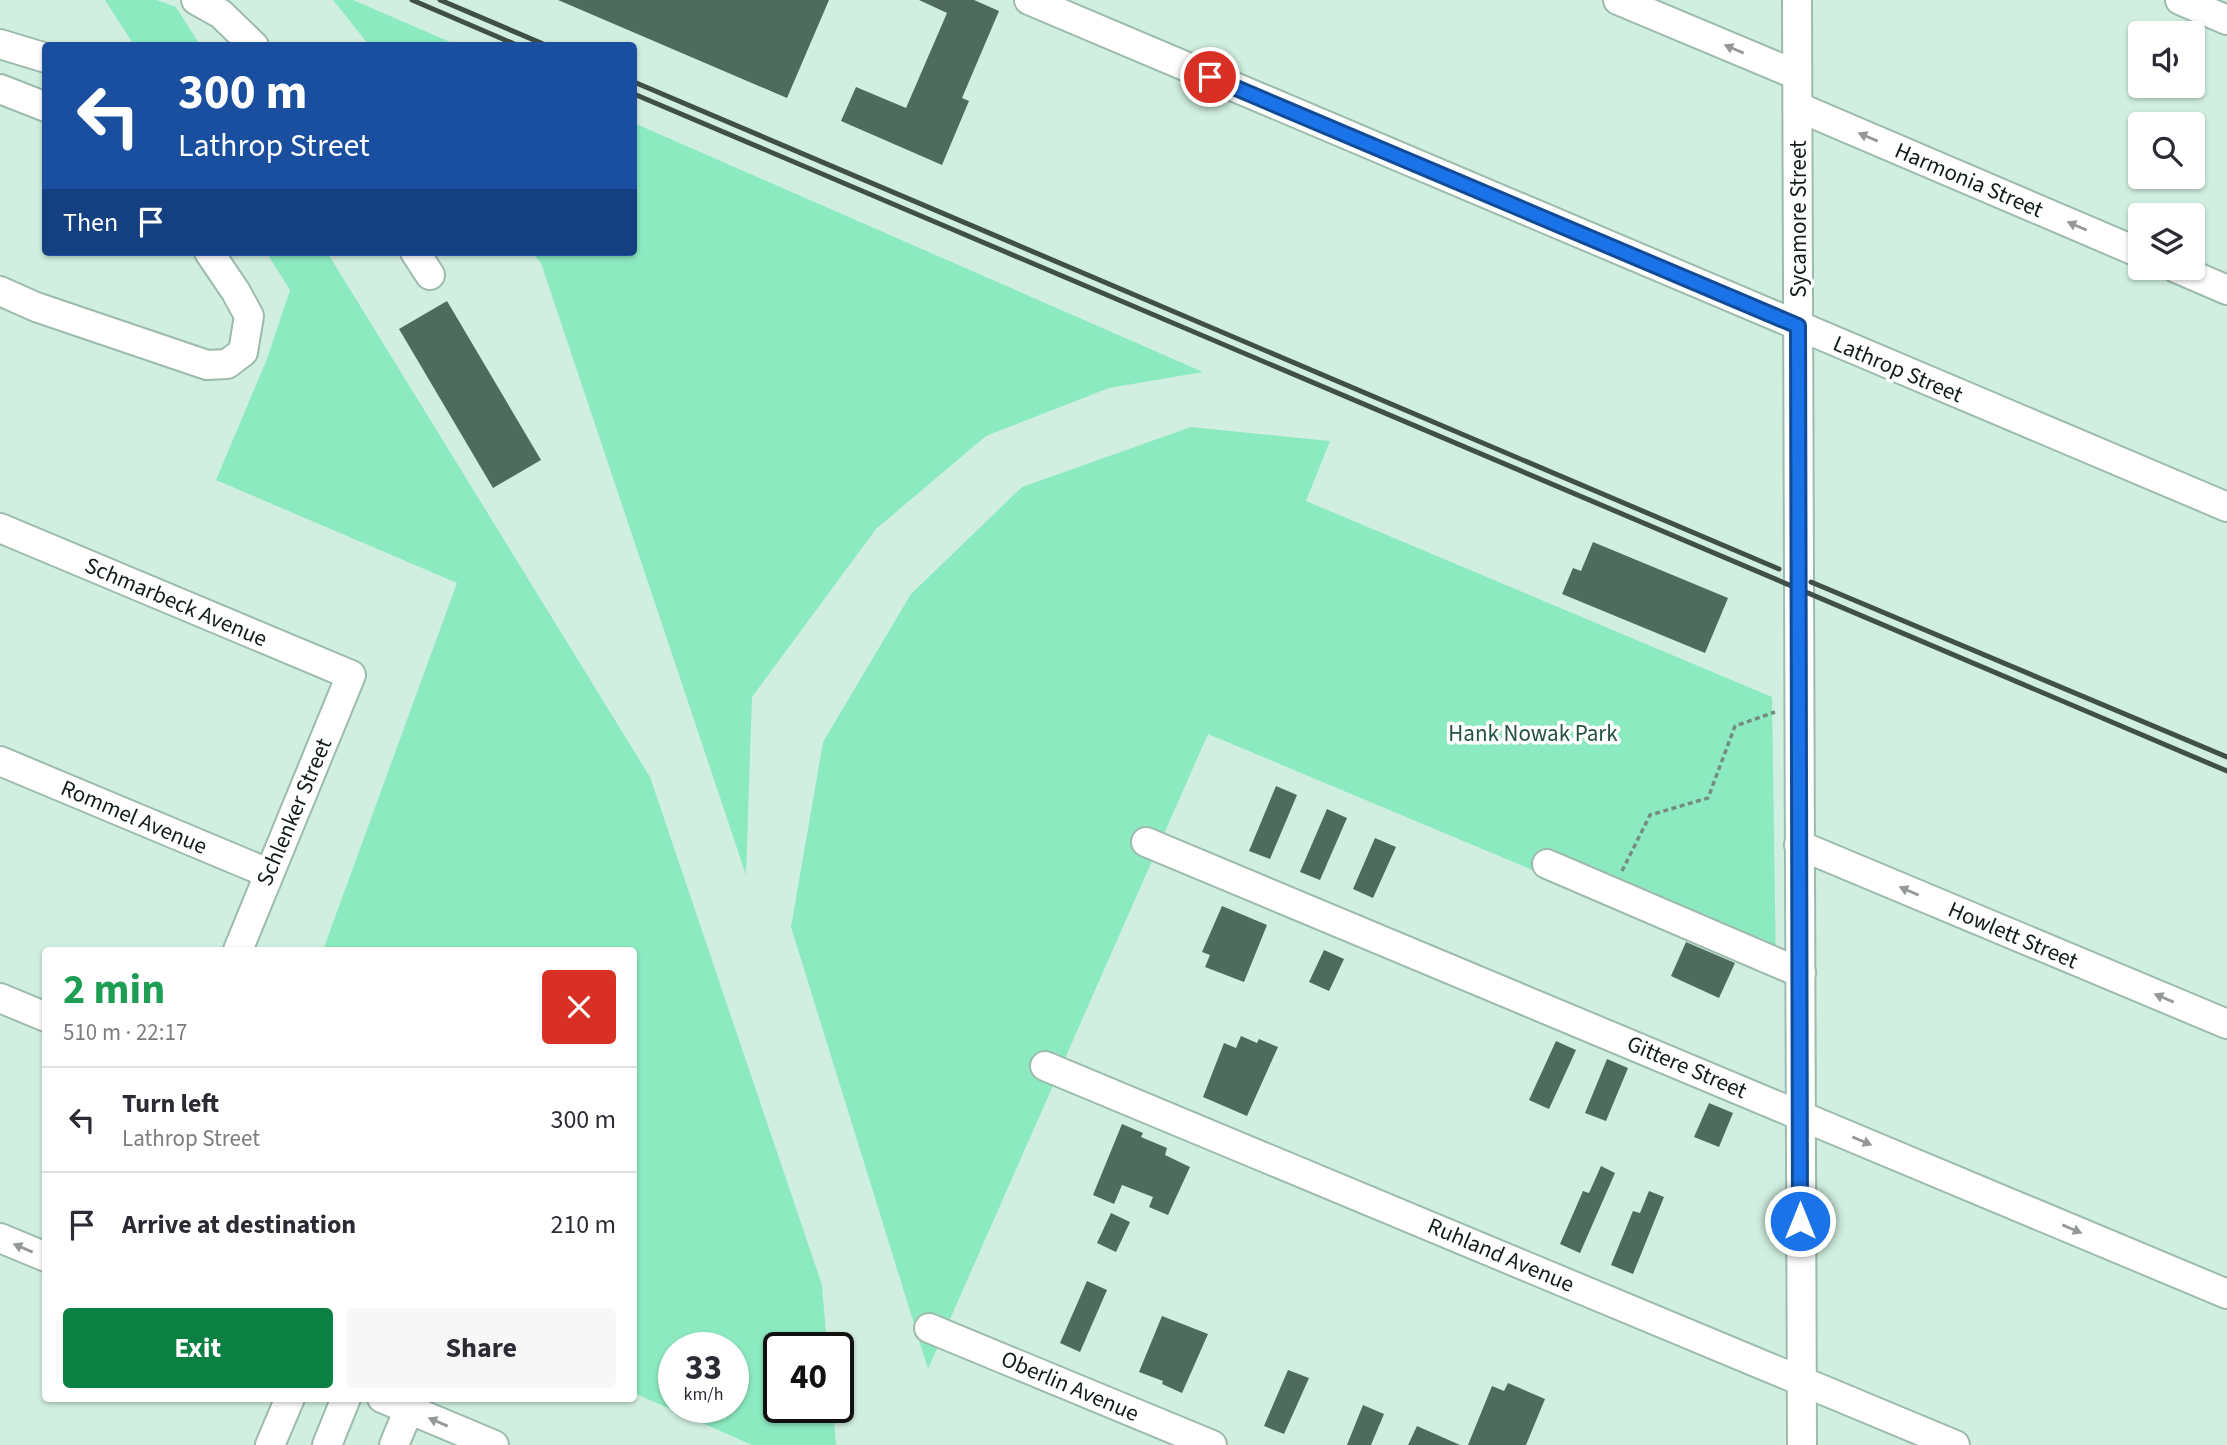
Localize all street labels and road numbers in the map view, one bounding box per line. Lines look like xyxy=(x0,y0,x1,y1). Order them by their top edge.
street label: Harmonia Street xyxy=(1890,134,2048,226)
street label: Sycamore Street xyxy=(1782,140,1815,298)
street label: Lathrop Street xyxy=(1828,327,1968,411)
street label: Schmarbeck Avenue xyxy=(80,549,272,655)
street label: Schlenker Street xyxy=(248,733,340,891)
street label: Rommel Avenue xyxy=(56,771,212,863)
street label: Howlett Street xyxy=(1943,893,2083,977)
street label: Gittere Street xyxy=(1622,1027,1752,1107)
street label: Ruhland Avenue xyxy=(1423,1209,1579,1301)
street label: Oberlin Avenue xyxy=(996,1342,1144,1430)

